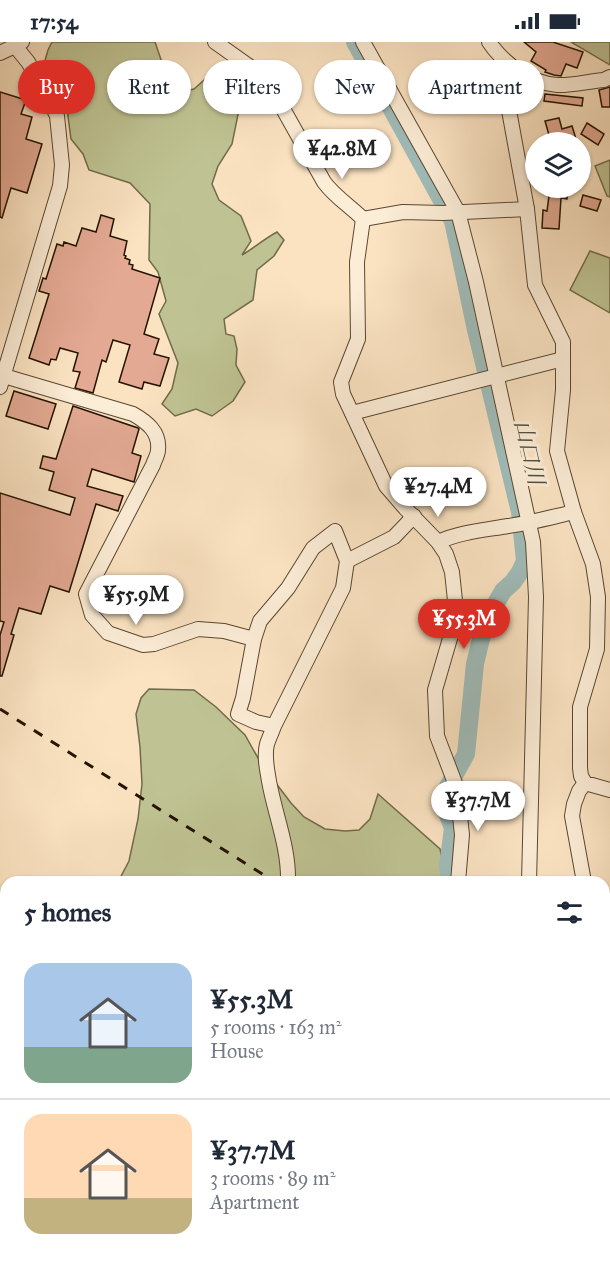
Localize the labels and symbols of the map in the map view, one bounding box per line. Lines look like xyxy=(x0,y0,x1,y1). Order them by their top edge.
pin: ¥42.8M xyxy=(293,129,391,180)
water label: 山口川 xyxy=(509,417,551,489)
pin: ¥27.4M xyxy=(389,467,487,518)
pin: ¥55.9M xyxy=(87,575,185,626)
pin: ¥55.3M xyxy=(415,599,513,650)
pin: ¥37.7M xyxy=(429,781,527,832)

